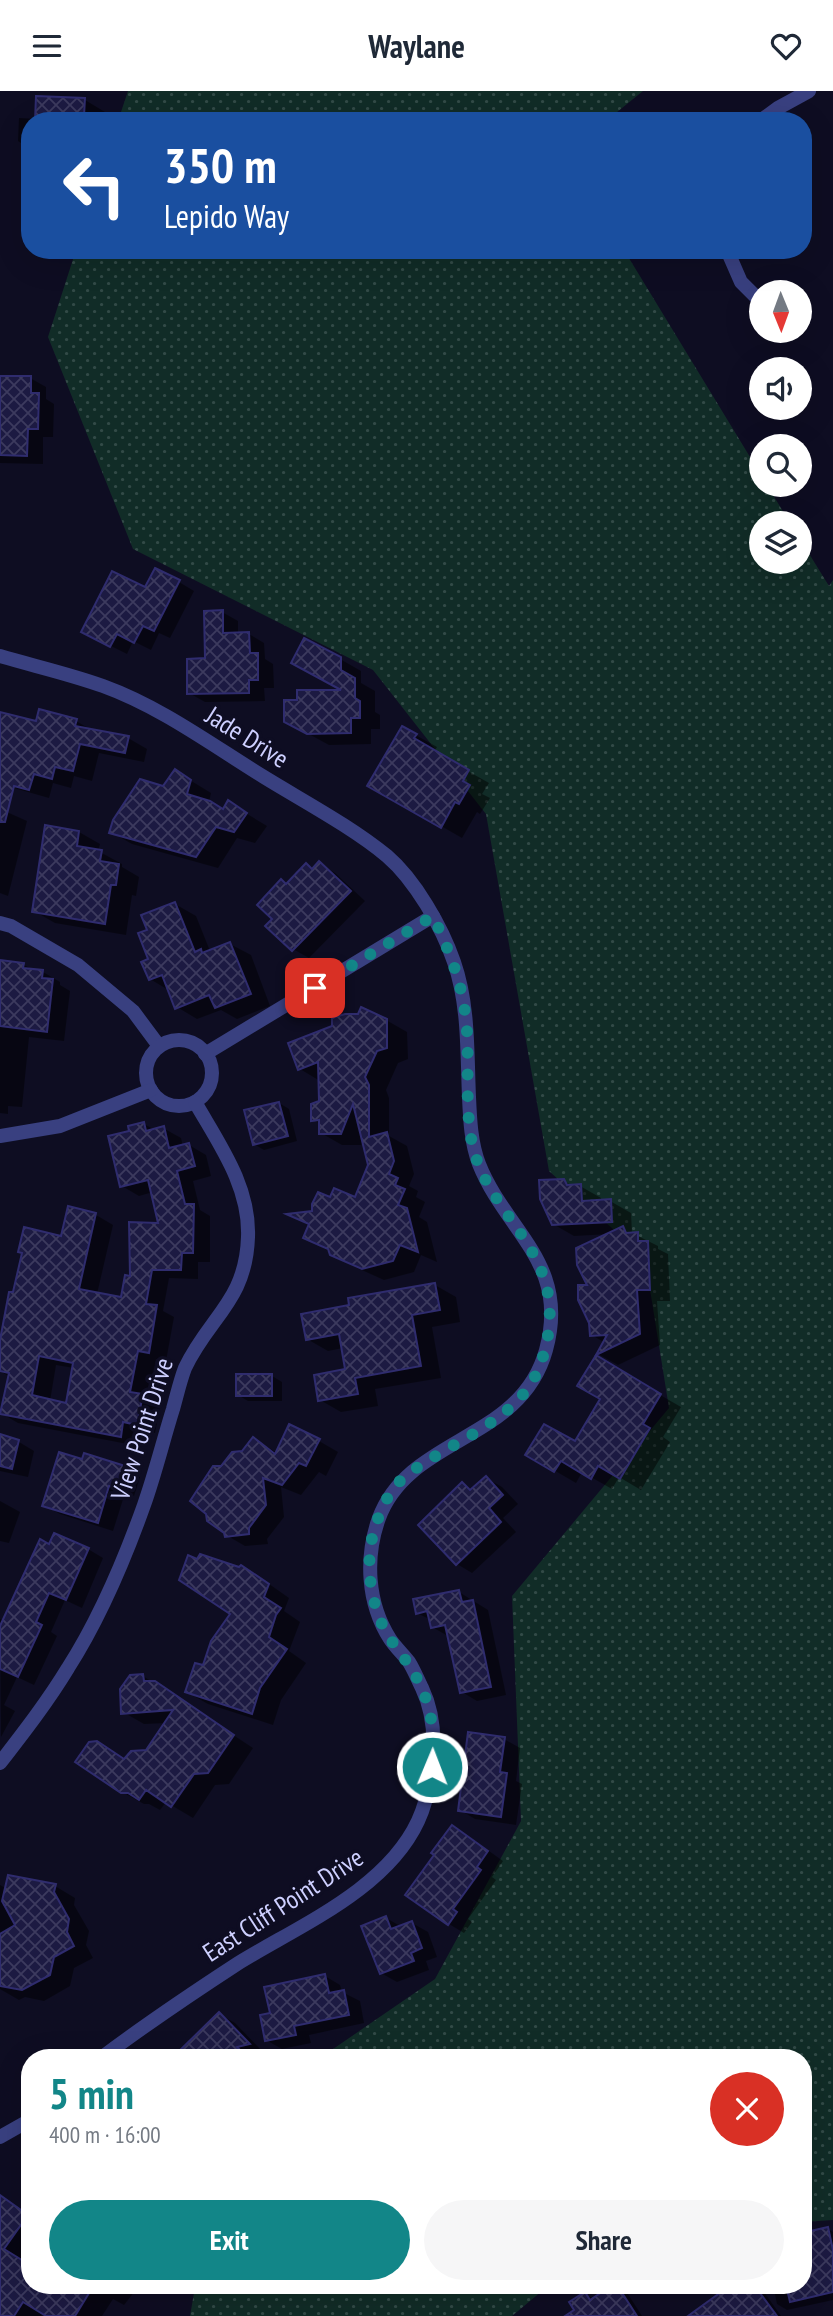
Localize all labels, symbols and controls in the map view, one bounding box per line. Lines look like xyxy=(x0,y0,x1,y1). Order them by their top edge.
text: Waylane xyxy=(368,25,465,67)
icon: menu xyxy=(28,27,66,65)
icon: heart xyxy=(767,27,805,65)
text: 350 m xyxy=(164,133,277,197)
icon: left xyxy=(49,140,140,231)
text: Lepido Way xyxy=(164,195,289,237)
north arrow xyxy=(749,280,812,343)
map controls xyxy=(749,280,812,574)
button: sound xyxy=(749,357,812,420)
button: search xyxy=(749,434,812,497)
button: layers xyxy=(749,511,812,574)
street label: Jade Drive xyxy=(199,698,295,775)
pin xyxy=(285,958,345,1018)
icon: arrive xyxy=(296,969,334,1007)
street label: View Point Drive xyxy=(103,1353,180,1505)
position arrow xyxy=(395,1730,469,1804)
street label: East Cliff Point Drive xyxy=(196,1840,369,1969)
text: 5 min xyxy=(49,2066,134,2121)
button: close xyxy=(710,2072,784,2146)
text: 400 m · 16:00 xyxy=(49,2120,161,2149)
button: Exit xyxy=(49,2200,410,2280)
button: Share xyxy=(424,2200,784,2280)

